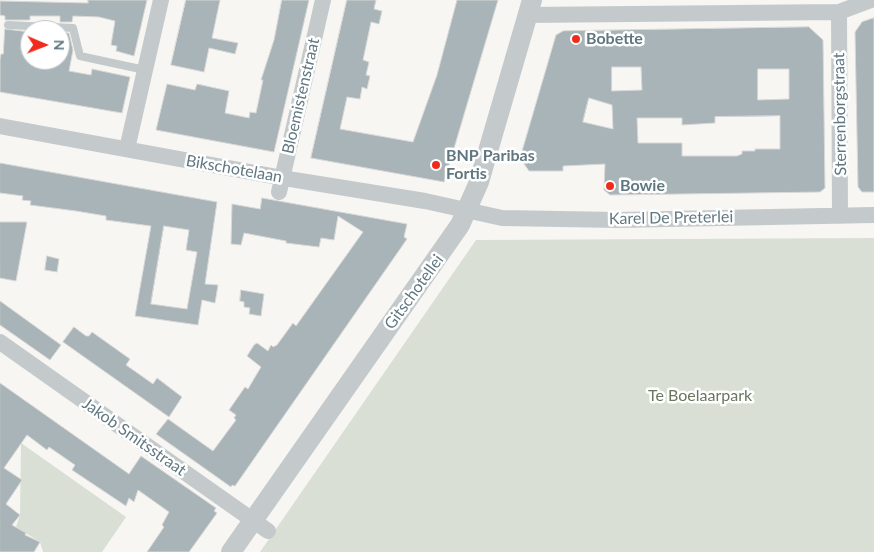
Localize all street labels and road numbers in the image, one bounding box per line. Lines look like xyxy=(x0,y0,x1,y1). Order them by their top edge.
street label: Bloemistenstraat xyxy=(278,36,324,156)
street label: Sterrenborgstraat xyxy=(829,52,851,176)
street label: Bikschotelaan xyxy=(184,151,284,187)
street label: Karel De Preterlei xyxy=(609,207,733,229)
street label: Gitschotellei xyxy=(380,251,448,333)
street label: Jakob Smitsstraat xyxy=(78,394,190,480)

